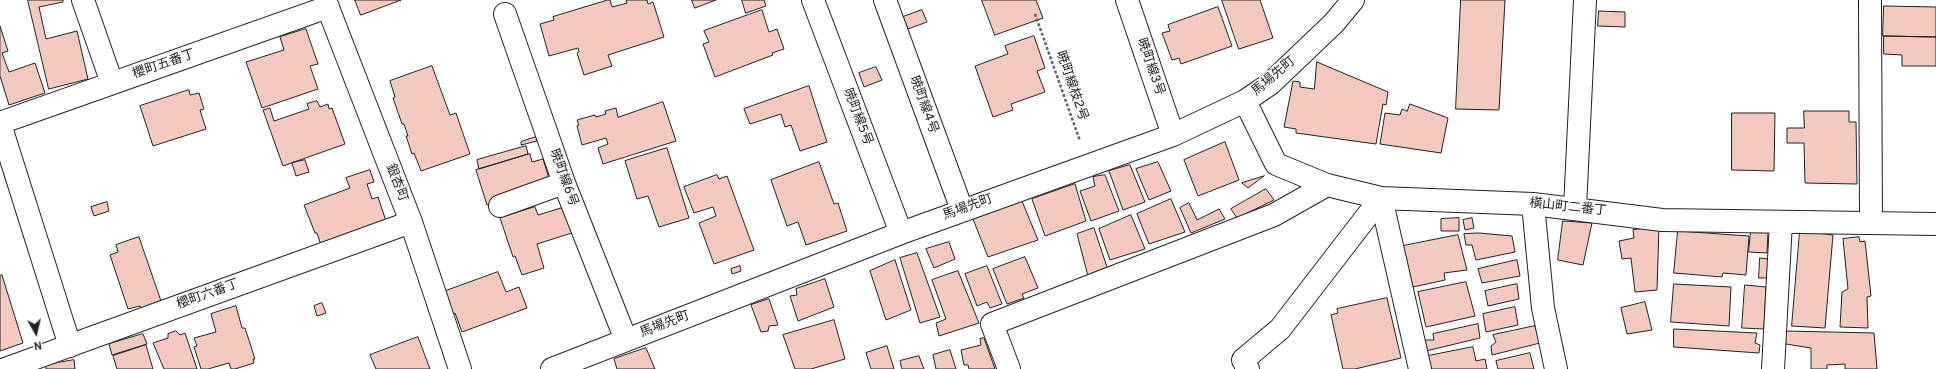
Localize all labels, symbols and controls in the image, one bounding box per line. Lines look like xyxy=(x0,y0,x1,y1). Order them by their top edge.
street label: 暁町線3号 xyxy=(1133,36,1167,98)
street label: 櫻町五番丁 xyxy=(131,47,197,83)
street label: 暁町線枝2号 xyxy=(1052,49,1090,123)
street label: 馬場先町 xyxy=(1249,54,1299,100)
street label: 暁町線4号 xyxy=(905,74,941,136)
street label: 暁町線5号 xyxy=(839,86,875,148)
street label: 暁町線6号 xyxy=(545,147,581,209)
street label: 銀杏町 xyxy=(382,162,410,204)
street label: 馬場先町 xyxy=(941,192,995,224)
street label: 横山町二番丁 xyxy=(1528,196,1608,220)
street label: 櫻町六番丁 xyxy=(175,277,241,313)
street label: 馬場先町 xyxy=(638,308,692,342)
north arrow xyxy=(16,313,56,353)
text: N xyxy=(33,337,43,352)

